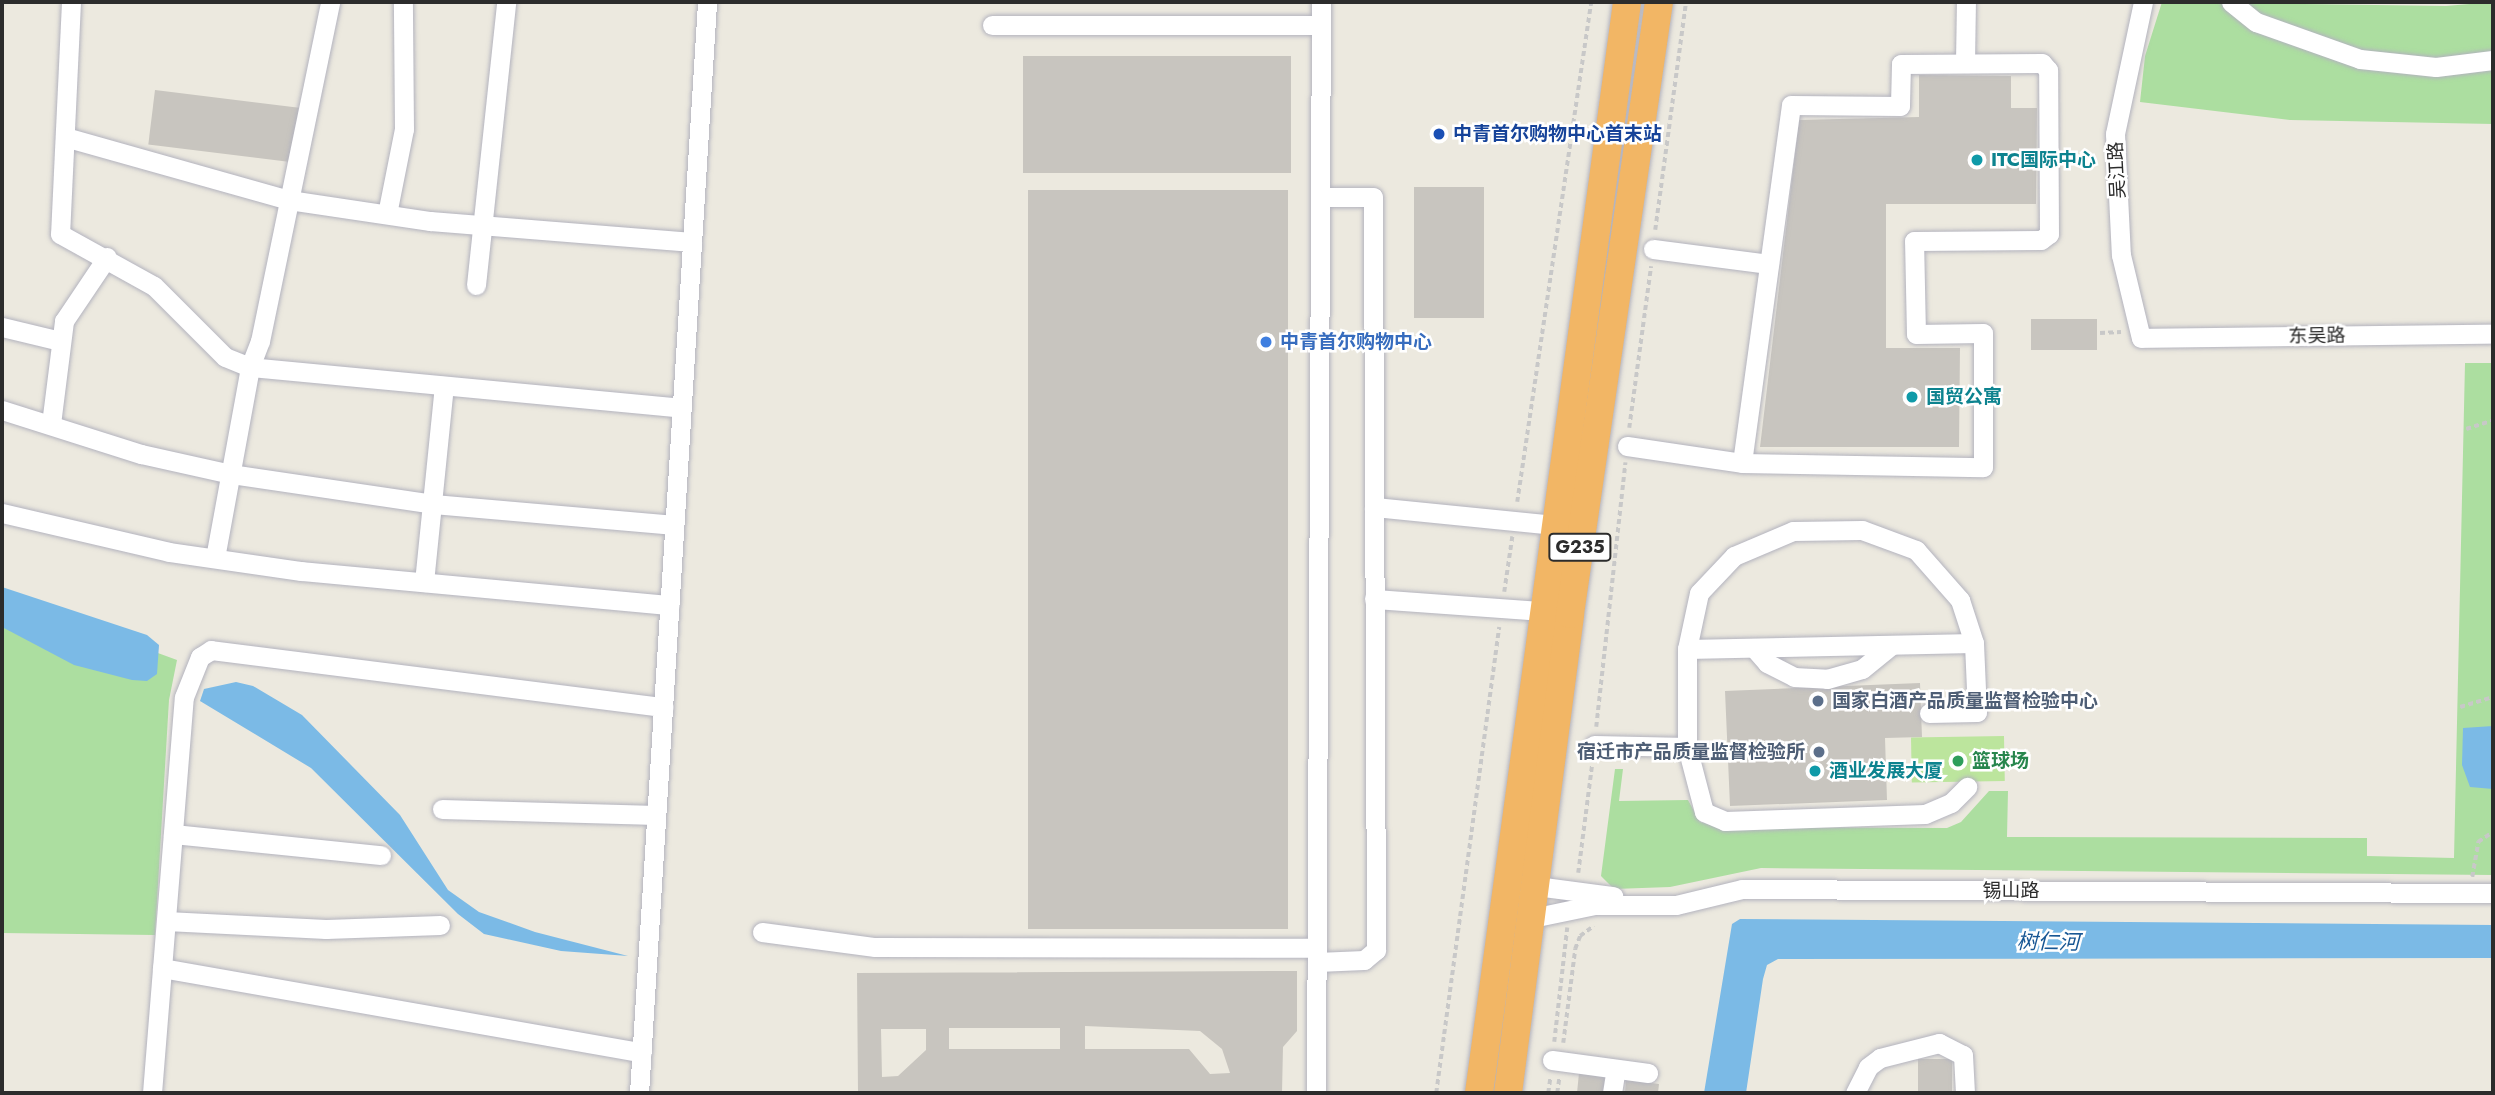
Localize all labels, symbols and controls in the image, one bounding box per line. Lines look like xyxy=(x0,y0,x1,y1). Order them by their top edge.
place label: 中青首尔购物中心首末站 xyxy=(1453,123,1662,145)
marker: 中青首尔购物中心首末站 xyxy=(1431,126,1447,142)
street label: 吴江路 xyxy=(2104,141,2130,199)
place label: ITC国际中心 xyxy=(1991,149,2096,171)
marker: ITC国际中心 xyxy=(1969,152,1985,168)
street label: 东吴路 xyxy=(2288,324,2346,348)
place label: 中青首尔购物中心 xyxy=(1280,331,1432,353)
marker: 中青首尔购物中心 xyxy=(1258,334,1274,350)
place label: 国贸公寓 xyxy=(1926,386,2002,408)
marker: 国贸公寓 xyxy=(1904,389,1920,405)
road number: G235 xyxy=(1547,532,1613,562)
place label: 国家白酒产品质量监督检验中心 xyxy=(1832,690,2098,712)
marker: 国家白酒产品质量监督检验中心 xyxy=(1810,693,1826,709)
place label: 宿迁市产品质量监督检验所 xyxy=(1577,741,1805,763)
marker: 宿迁市产品质量监督检验所 xyxy=(1811,744,1827,760)
place label: 篮球场 xyxy=(1972,750,2029,772)
marker: 篮球场 xyxy=(1950,753,1966,769)
place label: 酒业发展大厦 xyxy=(1829,760,1943,782)
marker: 酒业发展大厦 xyxy=(1807,763,1823,779)
street label: 锡山路 xyxy=(1983,880,2039,902)
water label: 树仁河 xyxy=(2016,929,2080,955)

